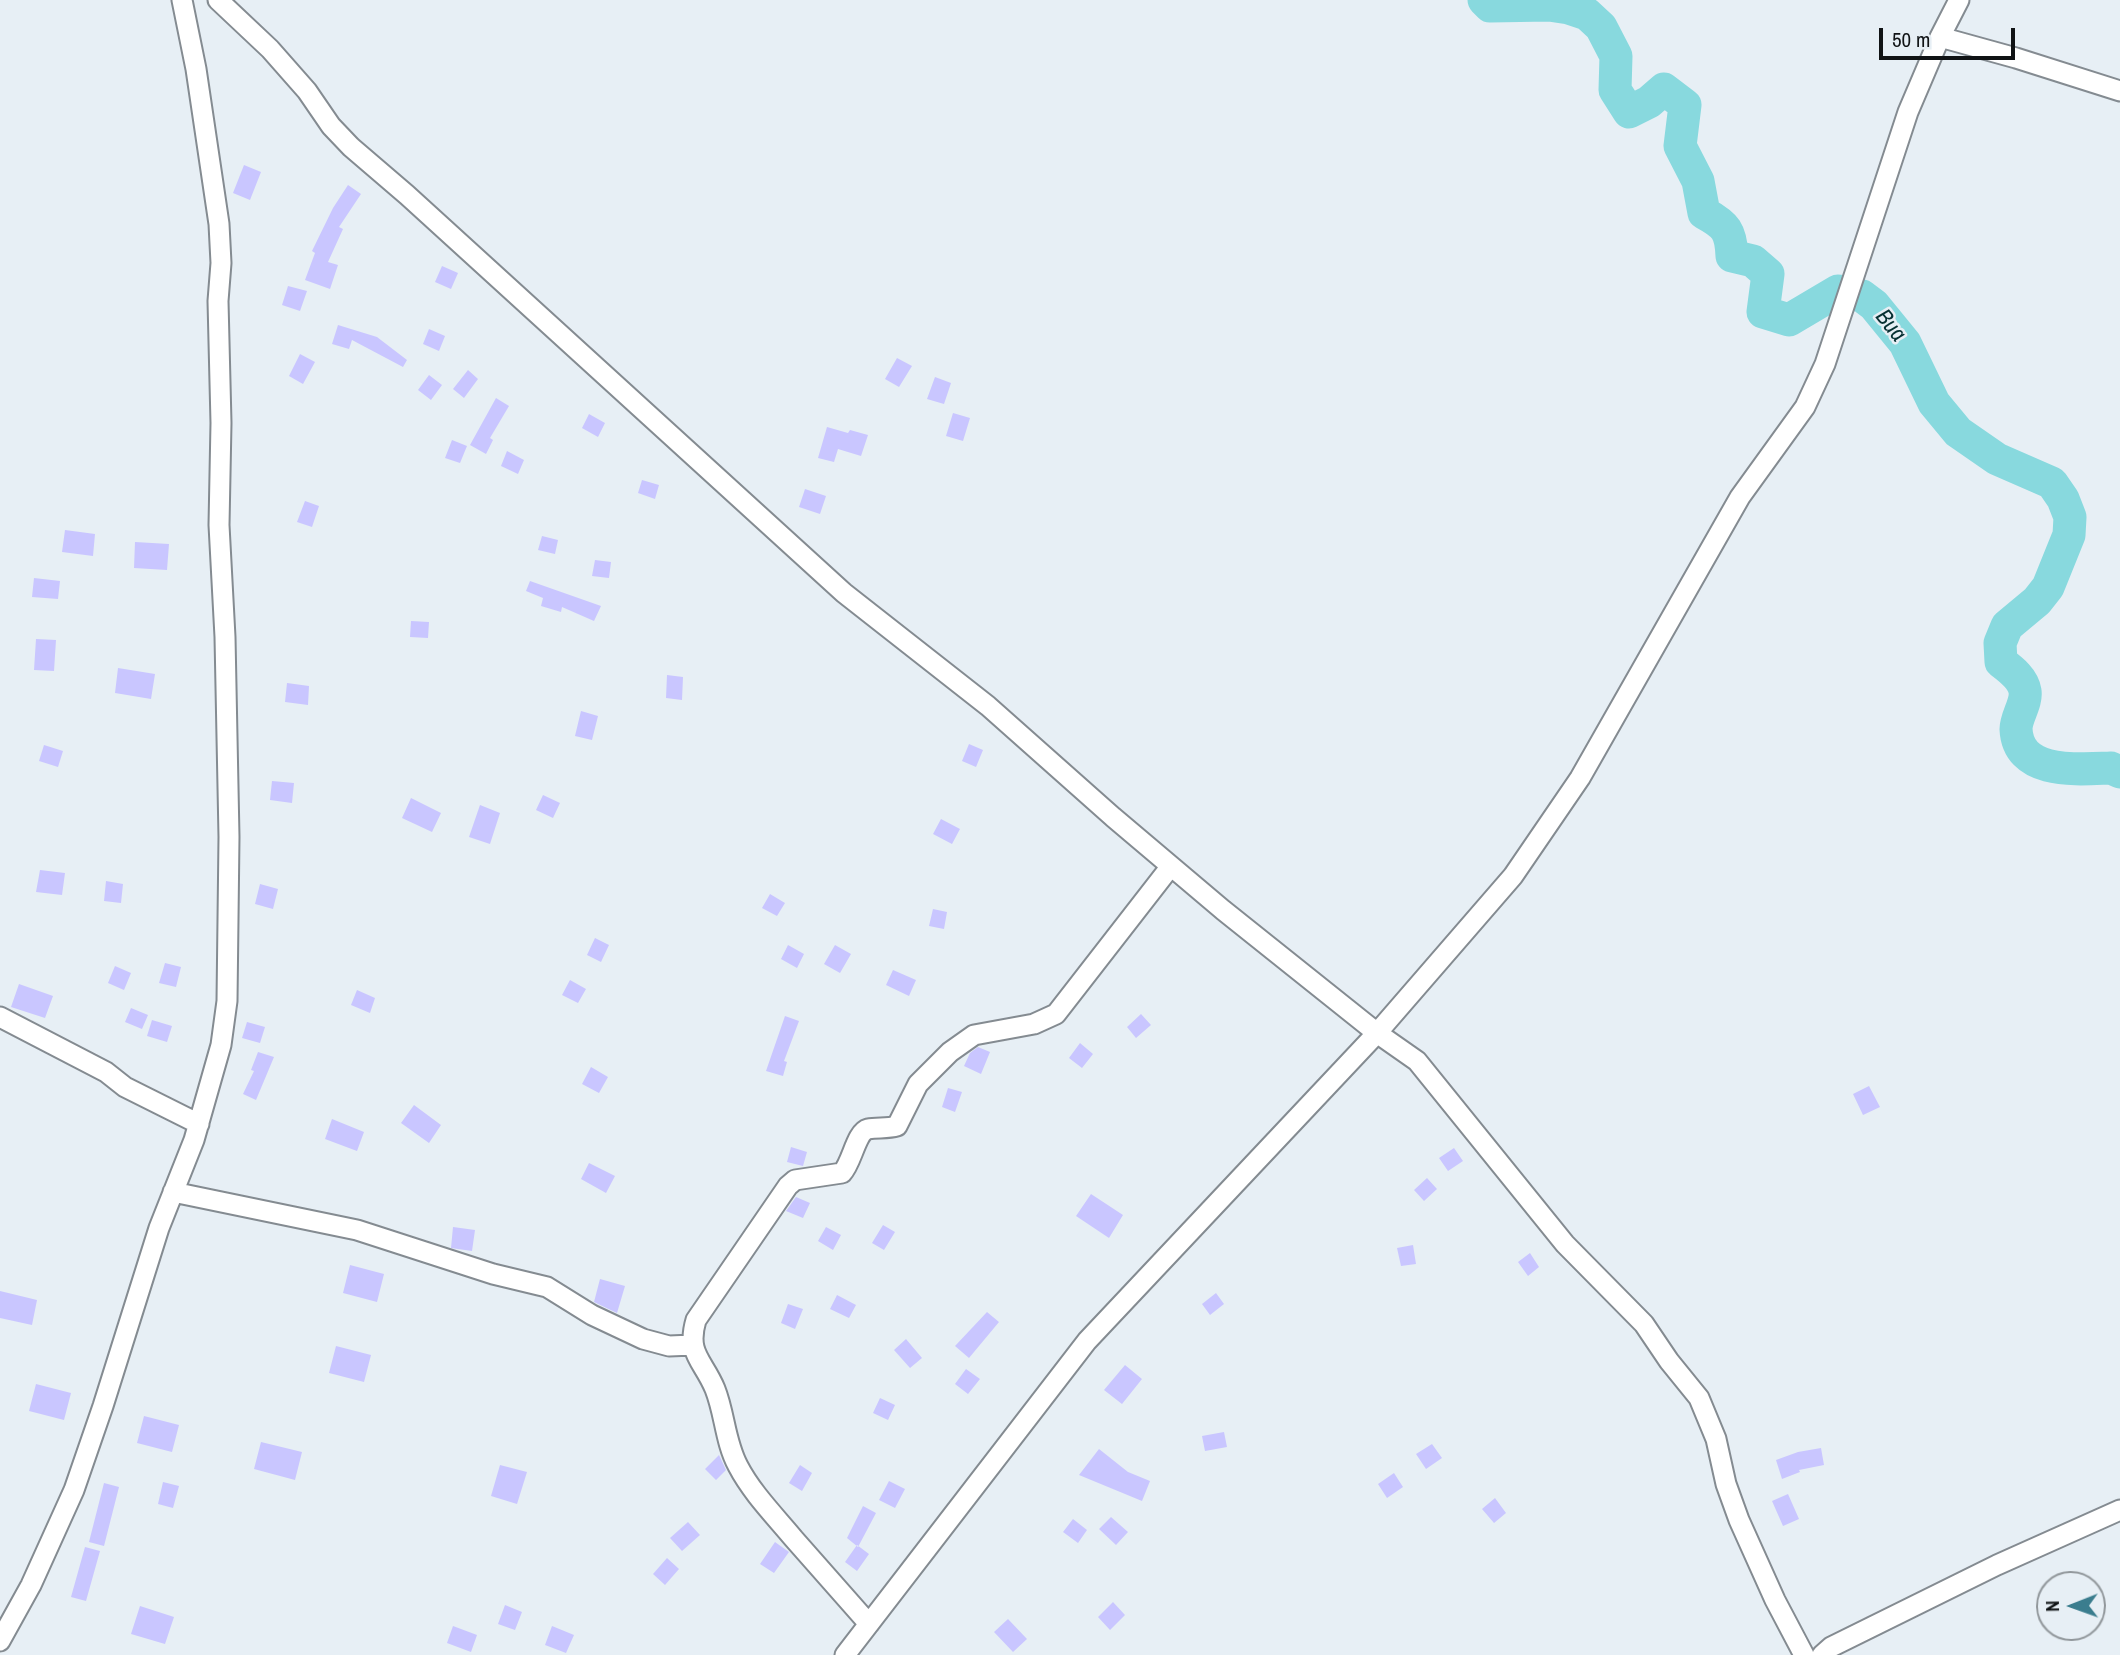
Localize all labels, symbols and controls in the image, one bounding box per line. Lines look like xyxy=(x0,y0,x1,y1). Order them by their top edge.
scale bar xyxy=(1882,14,2018,58)
text: 50 m xyxy=(1892,25,1930,54)
water label: Bua xyxy=(1869,304,1911,348)
north arrow xyxy=(2036,1571,2106,1641)
text: N xyxy=(2039,1600,2065,1612)

